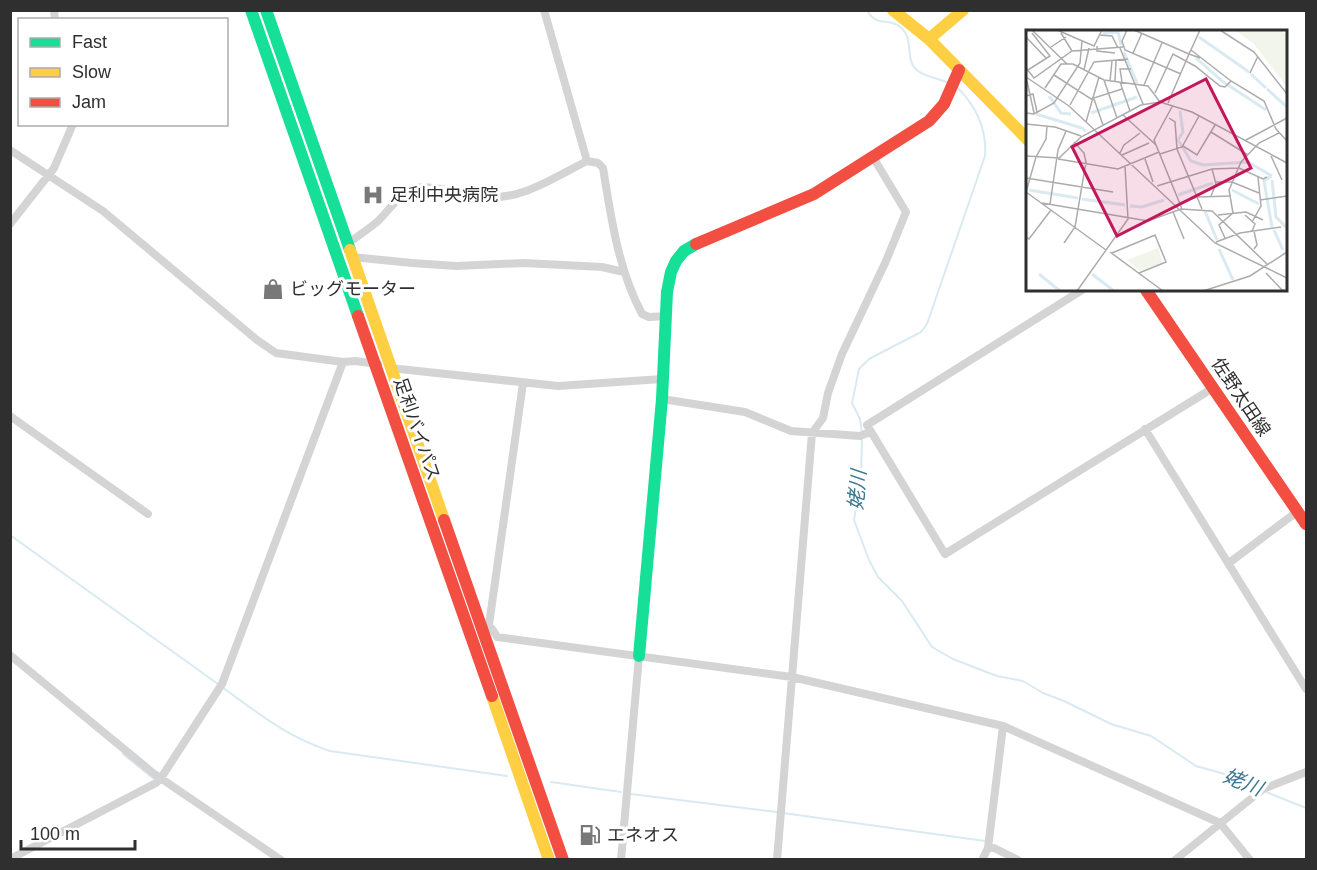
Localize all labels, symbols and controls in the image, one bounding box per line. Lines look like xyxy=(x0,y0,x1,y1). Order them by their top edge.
legend xyxy=(18,18,228,126)
inset map xyxy=(1026,30,1287,291)
text: Fast xyxy=(72,32,107,52)
text: Slow xyxy=(72,62,112,82)
text: Jam xyxy=(72,92,106,112)
hospital icon: 足利中央病院 xyxy=(361,183,385,207)
place label: 足利中央病院 xyxy=(390,185,498,205)
shop icon: ビッグモーター xyxy=(261,277,285,301)
place label: ビッグモーター xyxy=(290,279,416,299)
street label: 佐野太田線 xyxy=(1208,354,1274,440)
street label: 足利バイパス xyxy=(390,375,444,483)
water label: 姥川 xyxy=(844,467,870,511)
water label: 姥川 xyxy=(1220,764,1268,800)
scale bar xyxy=(21,813,135,851)
fuel station icon: エネオス xyxy=(578,823,602,847)
text: 100 m xyxy=(30,824,80,844)
place label: エネオス xyxy=(607,825,679,845)

